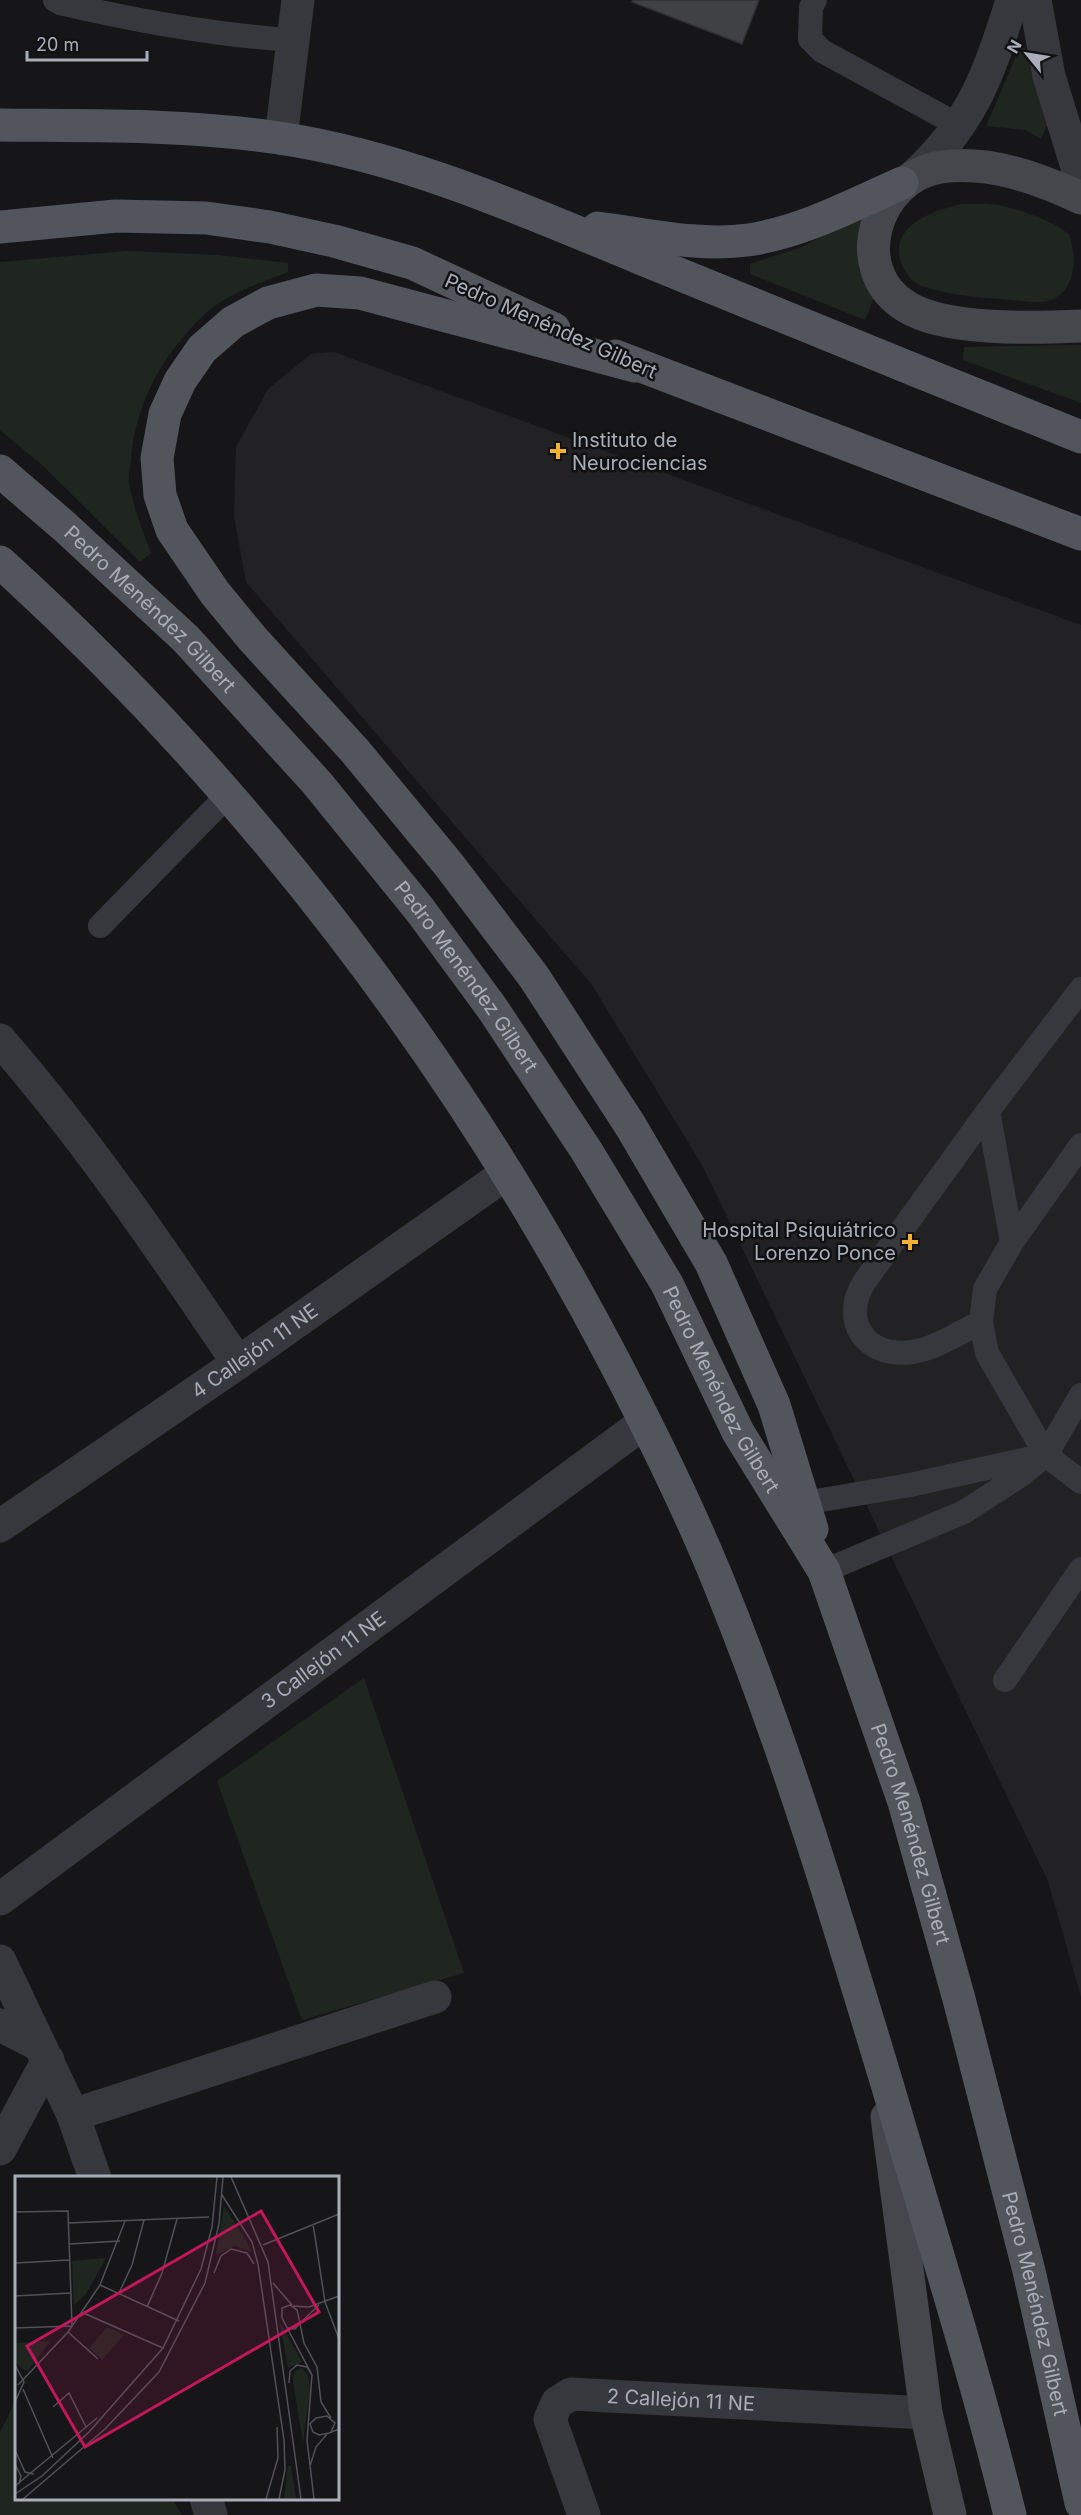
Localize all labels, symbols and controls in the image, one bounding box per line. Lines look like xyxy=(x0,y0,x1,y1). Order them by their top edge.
scale bar xyxy=(27,24,147,62)
north arrow xyxy=(997,24,1057,84)
text: 20 m xyxy=(36,34,79,55)
text: N xyxy=(1002,36,1026,57)
street label: Pedro Menéndez Gilbert xyxy=(441,268,661,384)
place label: Instituto de Neurociencias xyxy=(572,428,708,475)
marker: Instituto de Neurociencias xyxy=(549,442,567,460)
street label: Pedro Menéndez Gilbert xyxy=(59,520,241,698)
street label: Pedro Menéndez Gilbert xyxy=(389,876,543,1077)
place label: Hospital Psiquiátrico Lorenzo Ponce xyxy=(702,1218,896,1265)
marker: Hospital Psiquiátrico Lorenzo Ponce xyxy=(901,1233,919,1251)
street label: Pedro Menéndez Gilbert xyxy=(658,1282,785,1498)
street label: 4 Callejón 11 NE xyxy=(187,1298,323,1403)
street label: 3 Callejón 11 NE xyxy=(256,1606,390,1714)
street label: Pedro Menéndez Gilbert xyxy=(866,1720,955,1948)
inset map xyxy=(15,2176,339,2500)
street label: Pedro Menéndez Gilbert xyxy=(997,2189,1073,2419)
street label: 2 Callejón 11 NE xyxy=(606,2384,756,2416)

